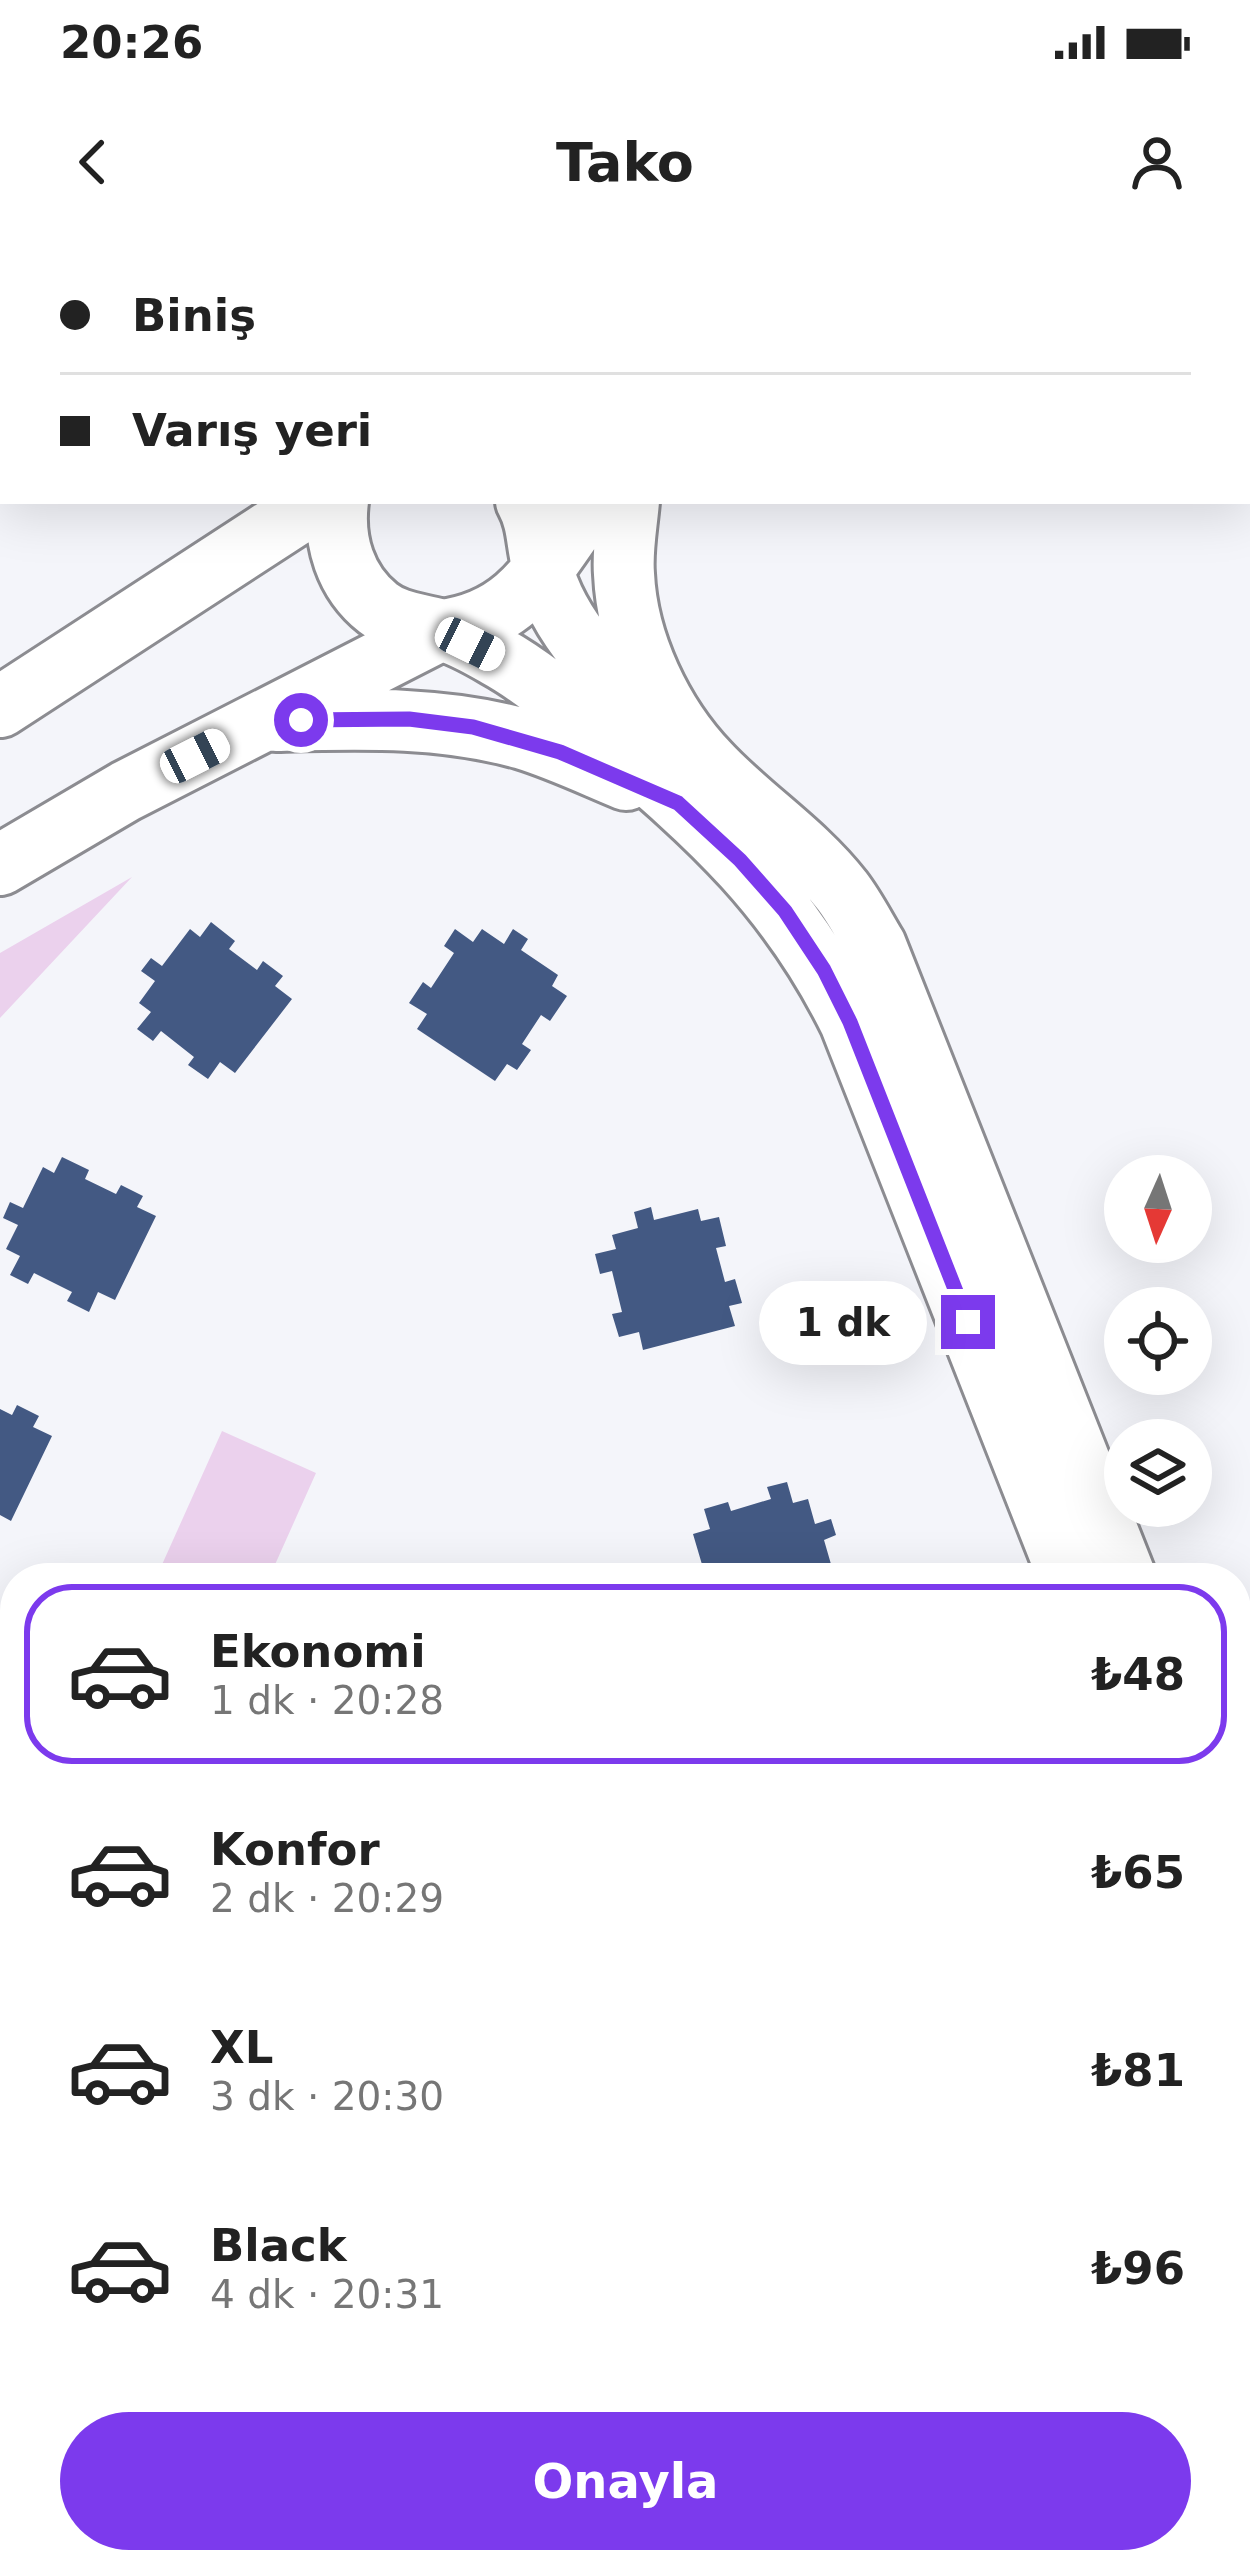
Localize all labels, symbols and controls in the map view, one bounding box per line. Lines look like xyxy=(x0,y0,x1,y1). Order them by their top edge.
text: 20:26 xyxy=(60,16,203,69)
icon: back xyxy=(60,129,126,195)
icon: person xyxy=(1124,129,1190,195)
text: Tako xyxy=(556,131,694,194)
text: Biniş xyxy=(132,289,256,342)
text: Varış yeri xyxy=(132,404,372,457)
car xyxy=(430,612,510,676)
route start xyxy=(274,693,328,747)
car xyxy=(155,724,235,788)
north arrow xyxy=(1104,1155,1212,1263)
map controls xyxy=(1104,1155,1212,1527)
callout: 1 dk xyxy=(758,1280,926,1364)
button: locate xyxy=(1104,1287,1212,1395)
route end xyxy=(941,1295,995,1349)
text: 1 dk xyxy=(796,1300,890,1345)
button: layers xyxy=(1104,1419,1212,1527)
icon: car xyxy=(66,1620,174,1728)
text: Ekonomi xyxy=(210,1625,426,1678)
text: ₺48 xyxy=(1091,1648,1185,1701)
text: 1 dk · 20:28 xyxy=(210,1678,444,1723)
icon: car xyxy=(66,1818,174,1926)
text: Konfor xyxy=(210,1823,380,1876)
text: ₺65 xyxy=(1091,1846,1185,1899)
text: 2 dk · 20:29 xyxy=(210,1876,444,1921)
icon: car xyxy=(66,2016,174,2124)
text: XL xyxy=(210,2021,273,2074)
text: ₺81 xyxy=(1091,2044,1185,2097)
text: 3 dk · 20:30 xyxy=(210,2074,444,2119)
icon: car xyxy=(66,2214,174,2322)
text: Black xyxy=(210,2219,347,2272)
text: ₺96 xyxy=(1091,2242,1185,2295)
text: 4 dk · 20:31 xyxy=(210,2272,444,2317)
button: Onayla xyxy=(60,2412,1191,2550)

